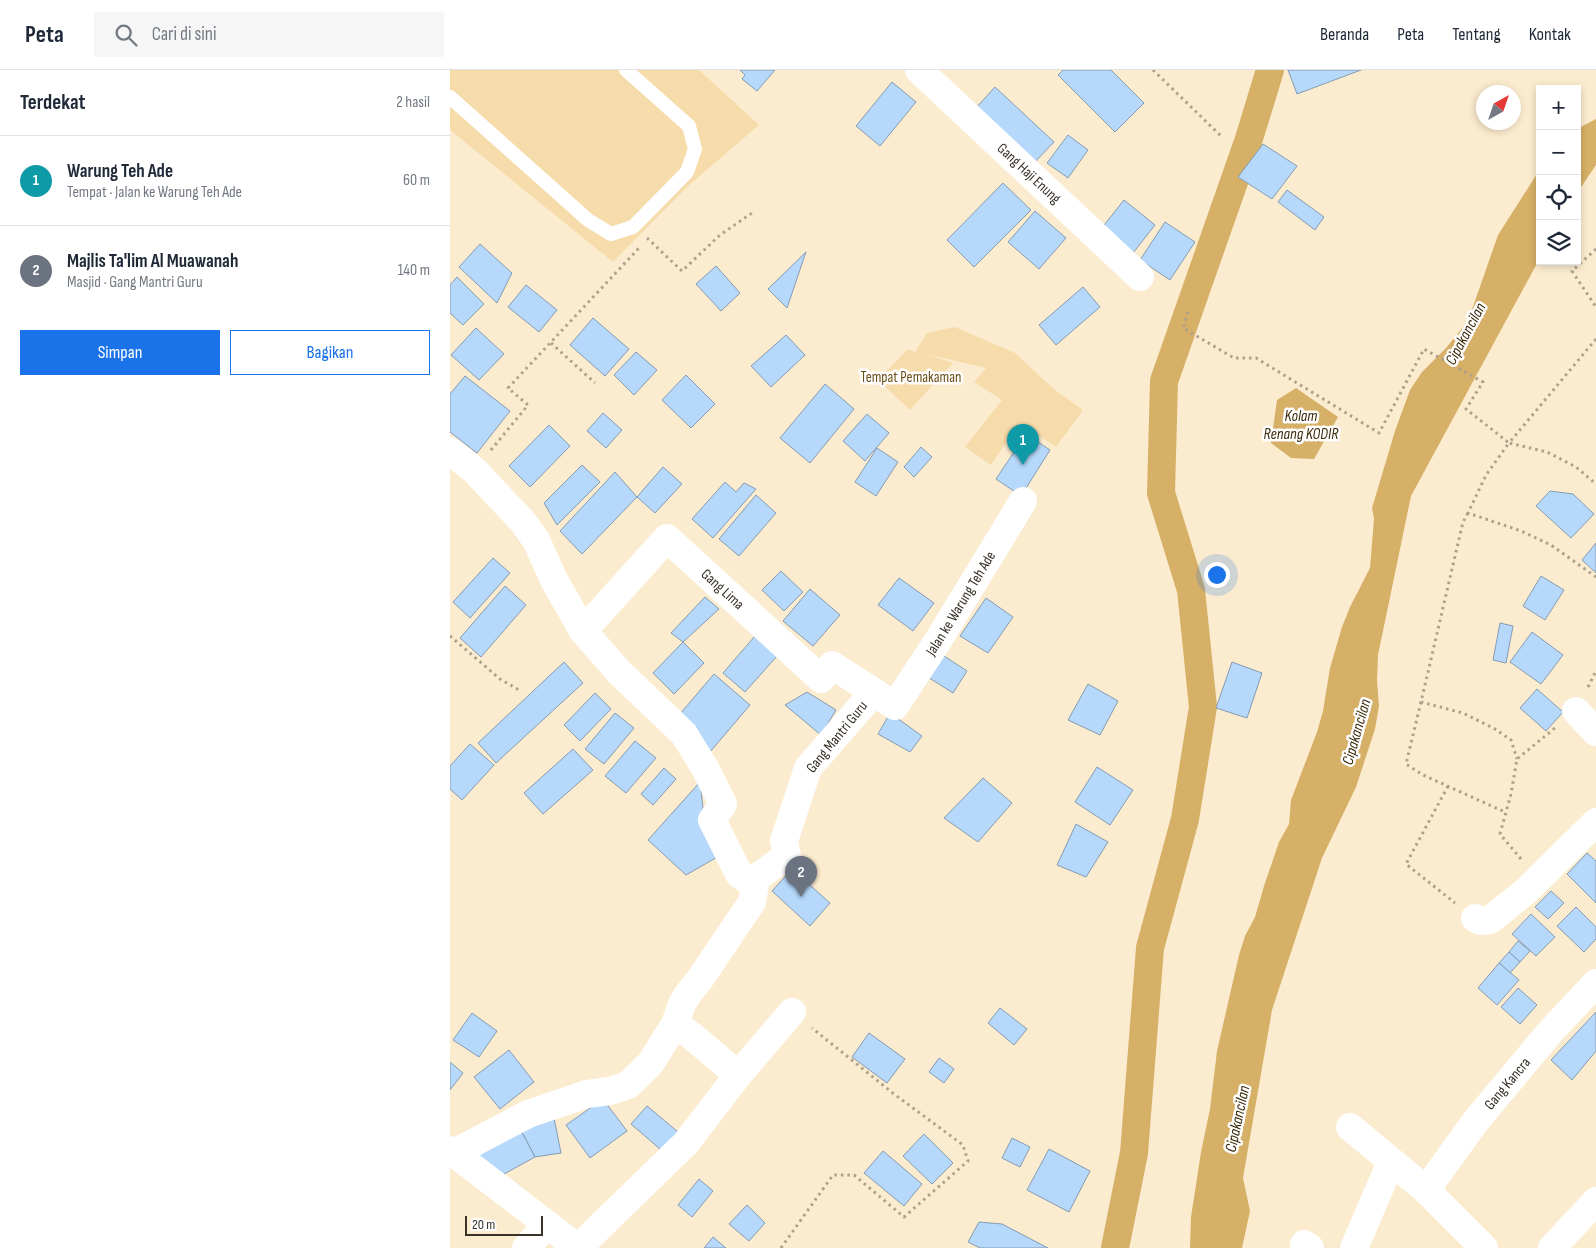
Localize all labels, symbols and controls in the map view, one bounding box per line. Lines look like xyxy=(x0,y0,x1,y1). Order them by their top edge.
search box xyxy=(94,12,444,57)
text: Peta xyxy=(25,20,64,49)
icon: search xyxy=(112,21,140,49)
text: Cari di sini xyxy=(152,23,217,46)
text: Beranda xyxy=(1320,24,1369,45)
text: Peta xyxy=(1397,24,1424,45)
text: Tentang xyxy=(1452,24,1501,45)
text: Kontak xyxy=(1529,24,1571,45)
north arrow xyxy=(1476,85,1521,130)
map controls xyxy=(1536,85,1581,265)
button: + xyxy=(1536,85,1581,130)
text: Terdekat xyxy=(20,90,86,115)
text: 2 hasil xyxy=(396,93,430,112)
button: − xyxy=(1536,130,1581,175)
street label: Gang Haji Enung xyxy=(993,139,1065,208)
text: Warung Teh Ade xyxy=(67,160,173,183)
text: 1 xyxy=(33,171,39,190)
text: 60 m xyxy=(403,171,430,190)
button: locate xyxy=(1536,175,1581,220)
text: Tempat · Jalan ke Warung Teh Ade xyxy=(67,183,242,202)
button: layers xyxy=(1536,220,1581,265)
text: Majlis Ta'lim Al Muawanah xyxy=(67,250,238,273)
text: 2 xyxy=(32,261,40,280)
text: 140 m xyxy=(398,261,430,280)
text: Masjid · Gang Mantri Guru xyxy=(67,273,203,292)
water label: Cipakancilan xyxy=(1442,299,1490,368)
button: Simpan xyxy=(20,330,220,375)
button: Bagikan xyxy=(230,330,430,375)
park label: Tempat Pemakaman xyxy=(861,368,961,387)
water label: Kolam Renang KODIR xyxy=(1264,407,1339,444)
pin: 1 xyxy=(1007,424,1039,465)
street label: Jalan ke Warung Teh Ade xyxy=(921,547,1000,660)
your location xyxy=(1204,562,1230,588)
street label: Gang Lima xyxy=(697,565,748,614)
street label: Gang Mantri Guru xyxy=(802,697,872,777)
water label: Cipakancilan xyxy=(1339,697,1376,767)
pin: 2 xyxy=(785,856,817,897)
street label: Gang Kancra xyxy=(1480,1053,1535,1114)
water label: Cipakancilan xyxy=(1222,1084,1254,1154)
scale bar xyxy=(465,1213,542,1236)
text: 20 m xyxy=(472,1216,495,1233)

